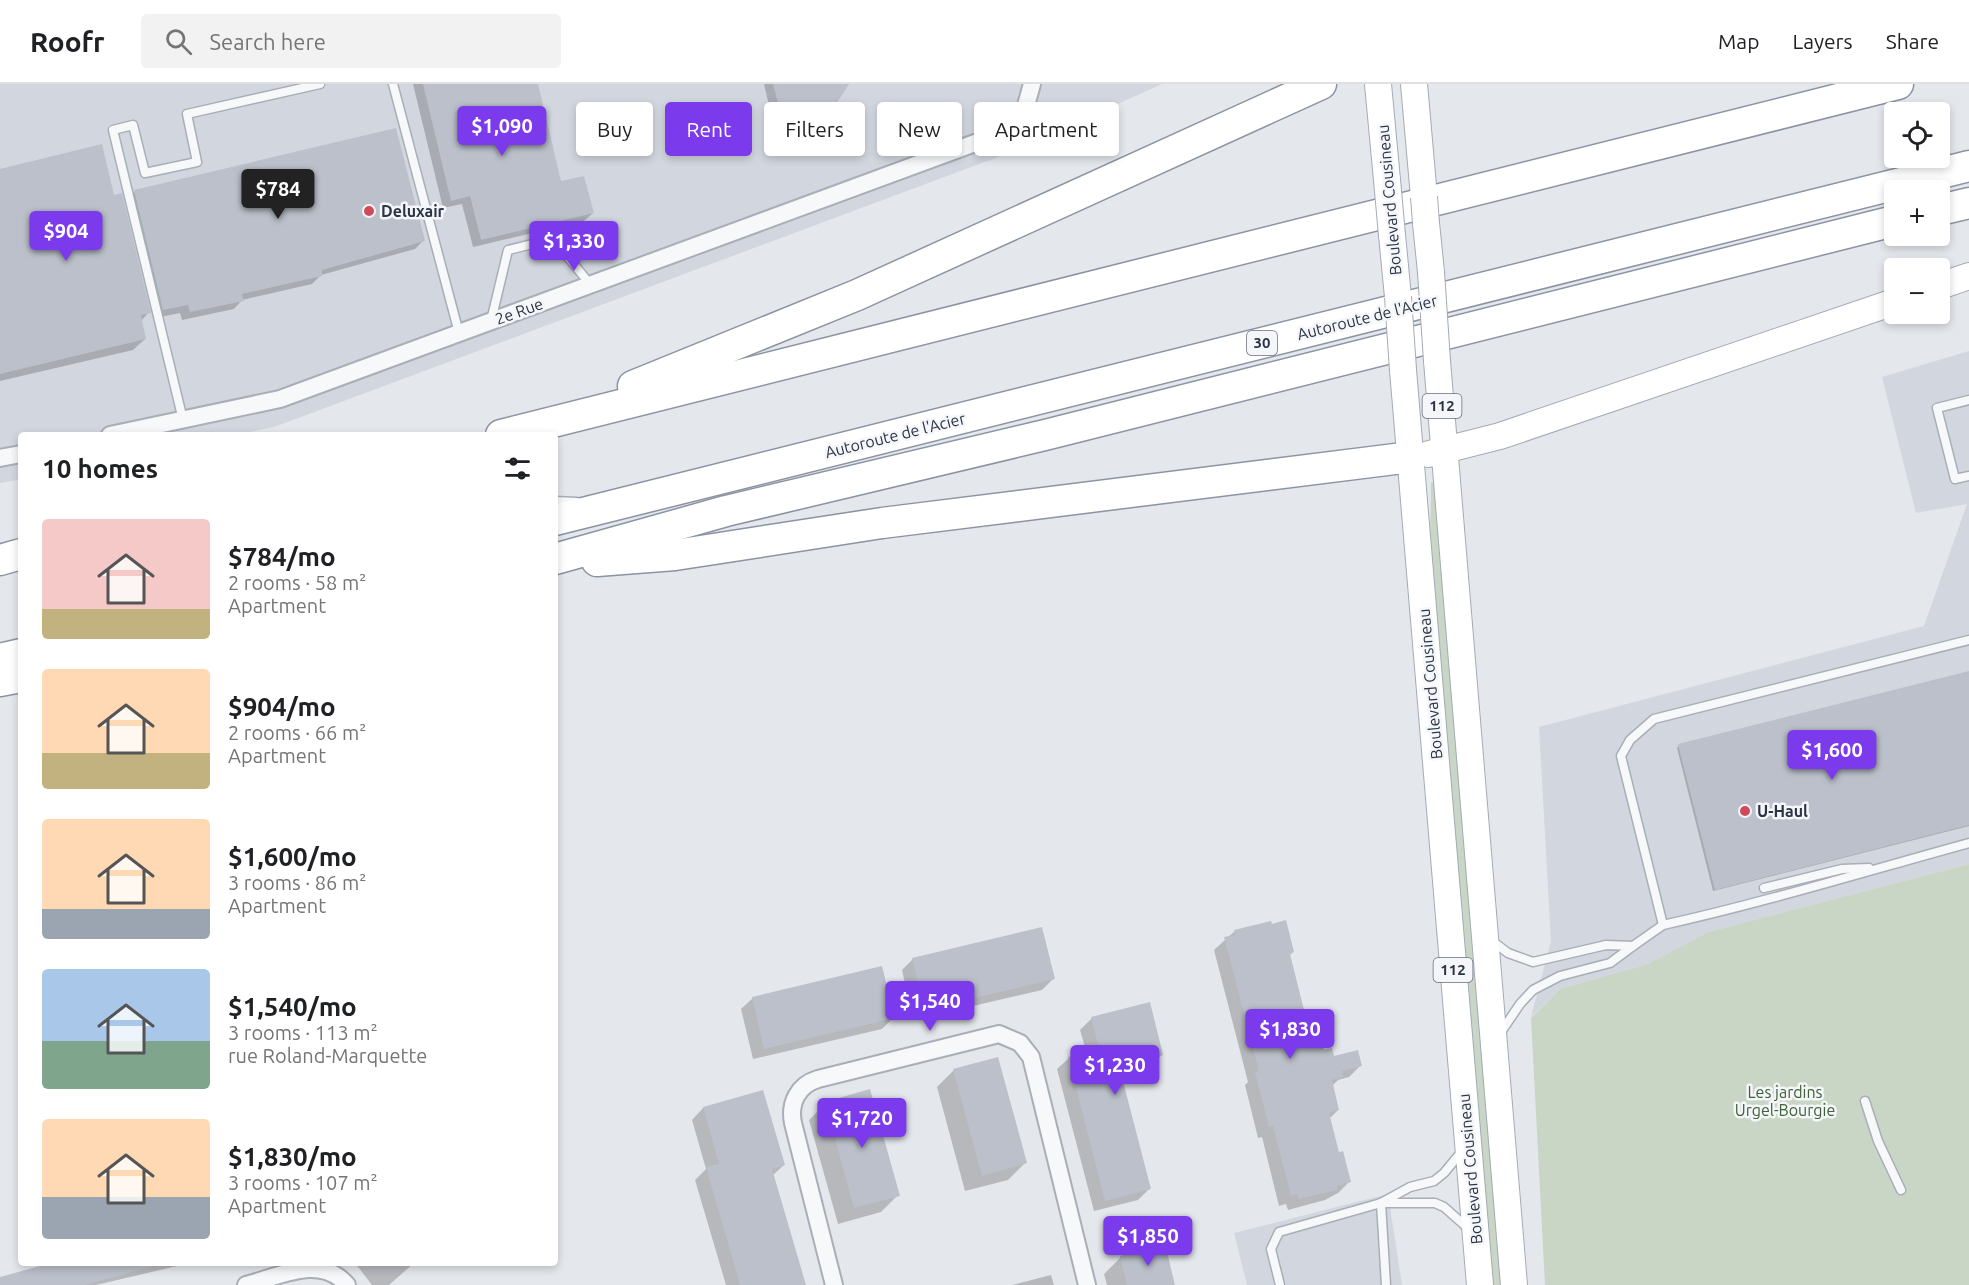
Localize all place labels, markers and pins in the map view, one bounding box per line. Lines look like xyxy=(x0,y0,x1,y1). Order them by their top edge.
pin: $1,090 xyxy=(453,106,551,157)
pin: $784 xyxy=(242,169,314,220)
place label: Deluxair xyxy=(381,202,445,220)
marker: Deluxair xyxy=(362,204,376,218)
pin: $904 xyxy=(30,211,102,262)
pin: $1,330 xyxy=(525,221,623,272)
pin: $1,600 xyxy=(1783,730,1881,781)
place label: U-Haul xyxy=(1757,802,1808,820)
marker: U-Haul xyxy=(1738,804,1752,818)
pin: $1,540 xyxy=(881,981,979,1032)
pin: $1,830 xyxy=(1241,1009,1339,1060)
pin: $1,230 xyxy=(1066,1045,1164,1096)
pin: $1,720 xyxy=(813,1098,911,1149)
pin: $1,850 xyxy=(1099,1216,1197,1267)

